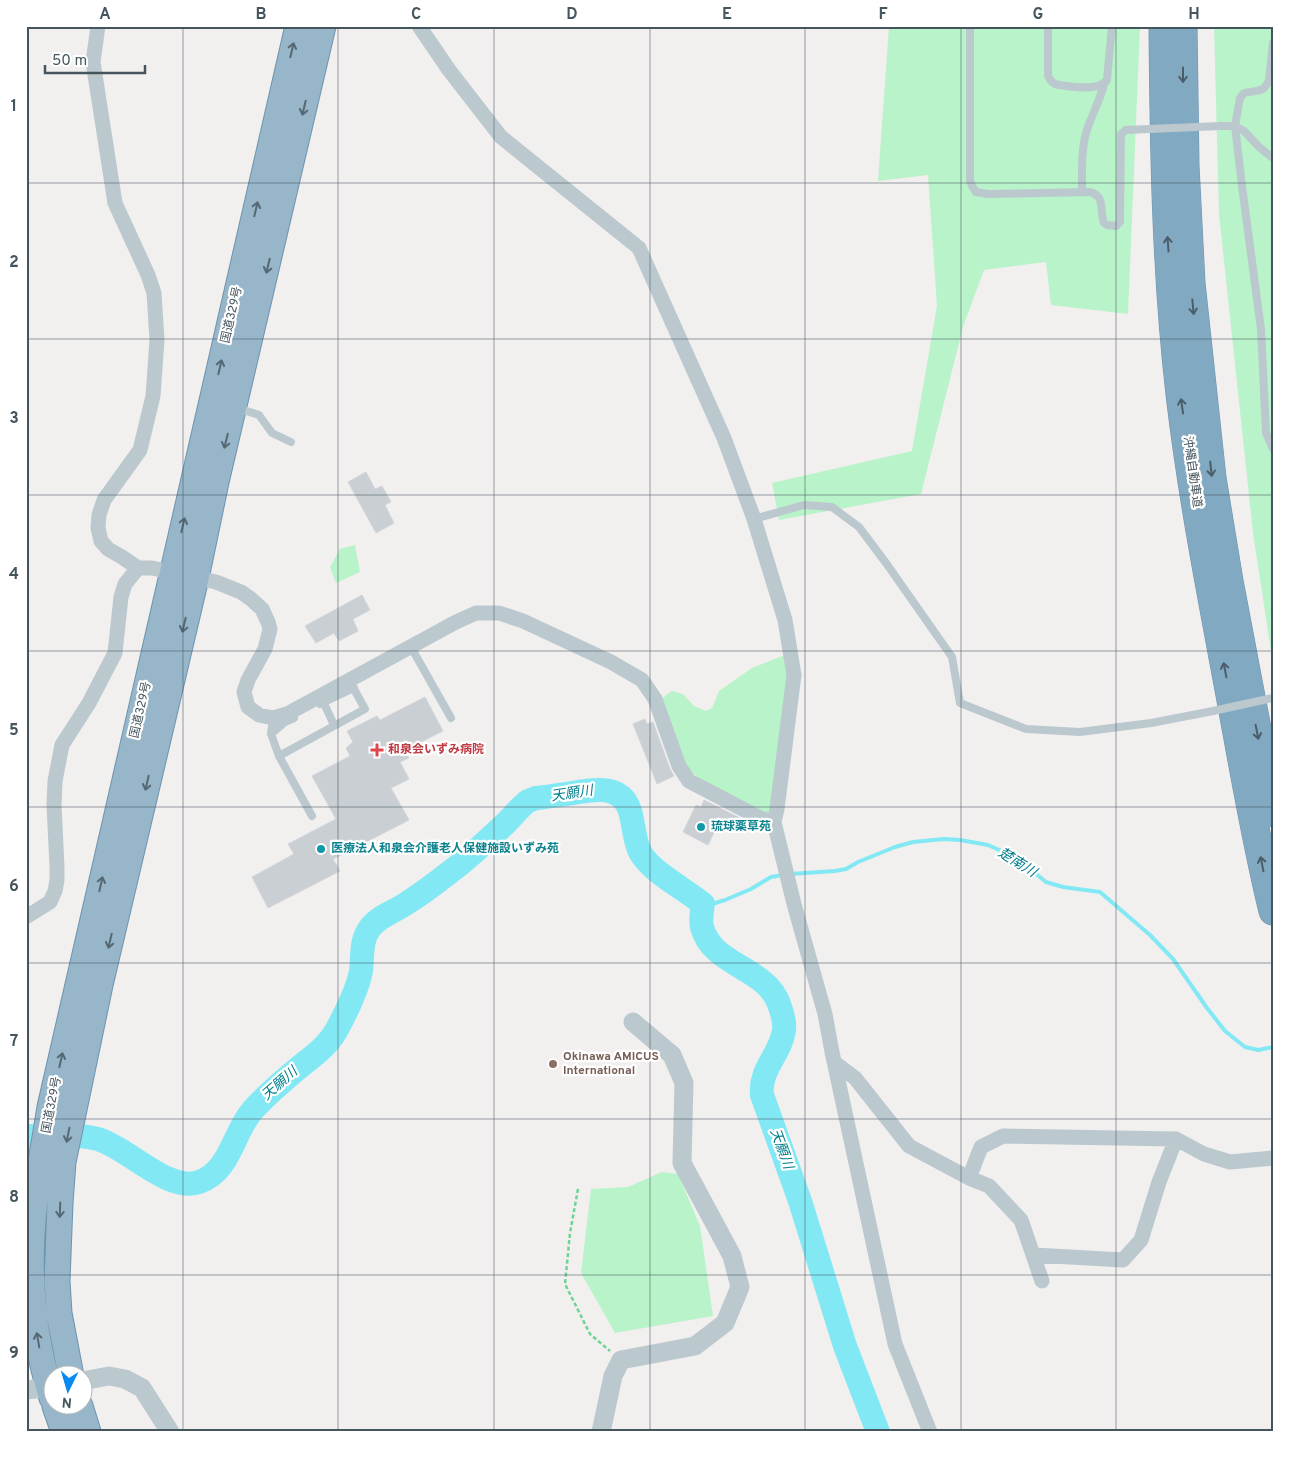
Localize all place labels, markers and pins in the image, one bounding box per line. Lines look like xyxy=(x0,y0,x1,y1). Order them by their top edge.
place label: 和泉会いずみ病院 xyxy=(388,742,484,758)
marker: 和泉会いずみ病院 xyxy=(370,743,384,757)
place label: 琉球薬草苑 xyxy=(711,819,771,835)
marker: 琉球薬草苑 xyxy=(695,821,707,833)
place label: 医療法人和泉会介護老人保健施設いずみ苑 xyxy=(331,841,559,857)
marker: 医療法人和泉会介護老人保健施設いずみ苑 xyxy=(315,843,327,855)
place label: Okinawa AMICUS International xyxy=(563,1049,659,1079)
marker: Okinawa AMICUS International xyxy=(547,1058,559,1070)

